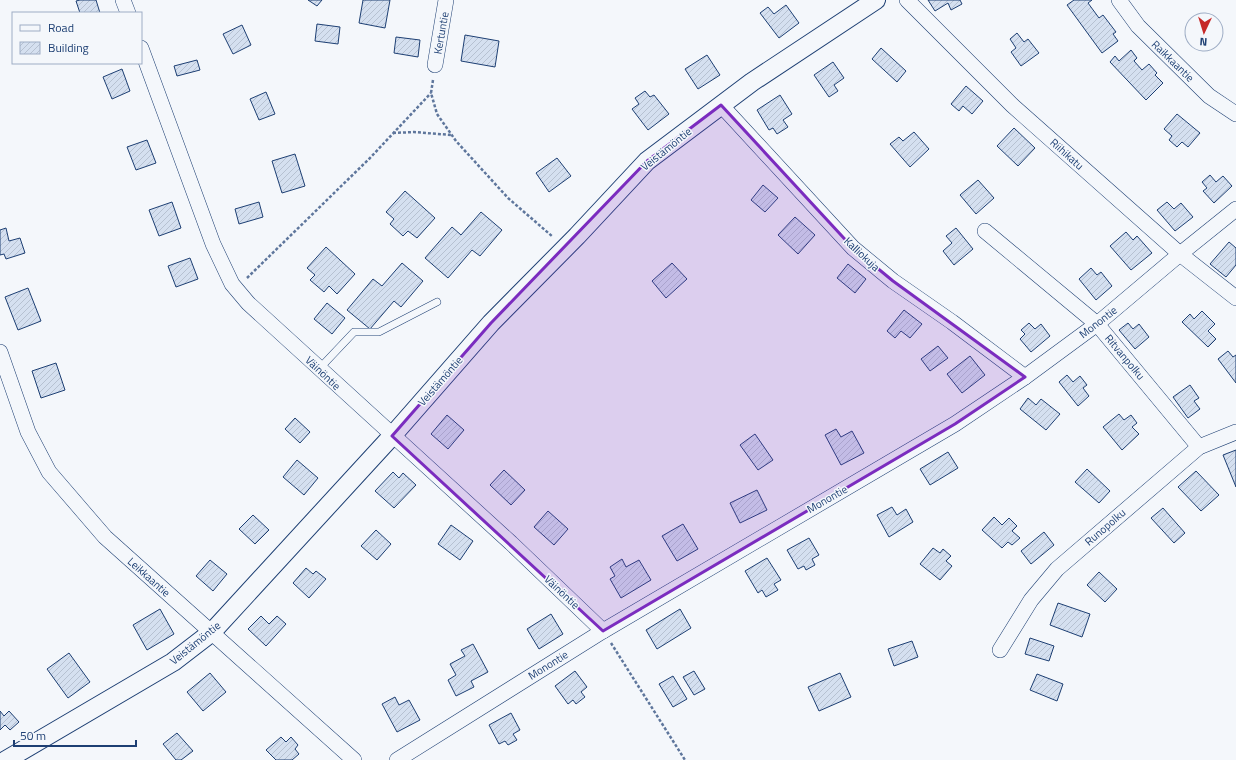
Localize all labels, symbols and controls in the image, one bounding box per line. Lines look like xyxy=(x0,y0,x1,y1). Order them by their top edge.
street label: Kertuntie xyxy=(429,10,453,55)
legend xyxy=(12,12,142,64)
north arrow xyxy=(1184,12,1224,52)
text: Road xyxy=(48,18,74,37)
text: N xyxy=(1199,34,1208,50)
street label: Raikkaantie xyxy=(1148,37,1198,86)
text: Building xyxy=(48,38,89,57)
street label: Veistämöntie xyxy=(637,123,695,174)
street label: Riihikatu xyxy=(1047,135,1087,174)
street label: Kalliokuja xyxy=(840,233,884,275)
street label: Monontie xyxy=(1076,302,1121,342)
street label: Ritvanpolku xyxy=(1101,331,1149,383)
street label: Väinöntie xyxy=(302,352,345,394)
street label: Veistämöntie xyxy=(414,352,466,409)
street label: Monontie xyxy=(804,481,851,517)
street label: Runopolku xyxy=(1081,505,1129,549)
street label: Leikkaantie xyxy=(124,554,174,601)
street label: Väinöntie xyxy=(541,571,584,613)
street label: Veistämöntie xyxy=(166,617,224,668)
street label: Monontie xyxy=(525,646,571,684)
scale bar xyxy=(14,722,136,748)
text: 50 m xyxy=(20,726,46,745)

